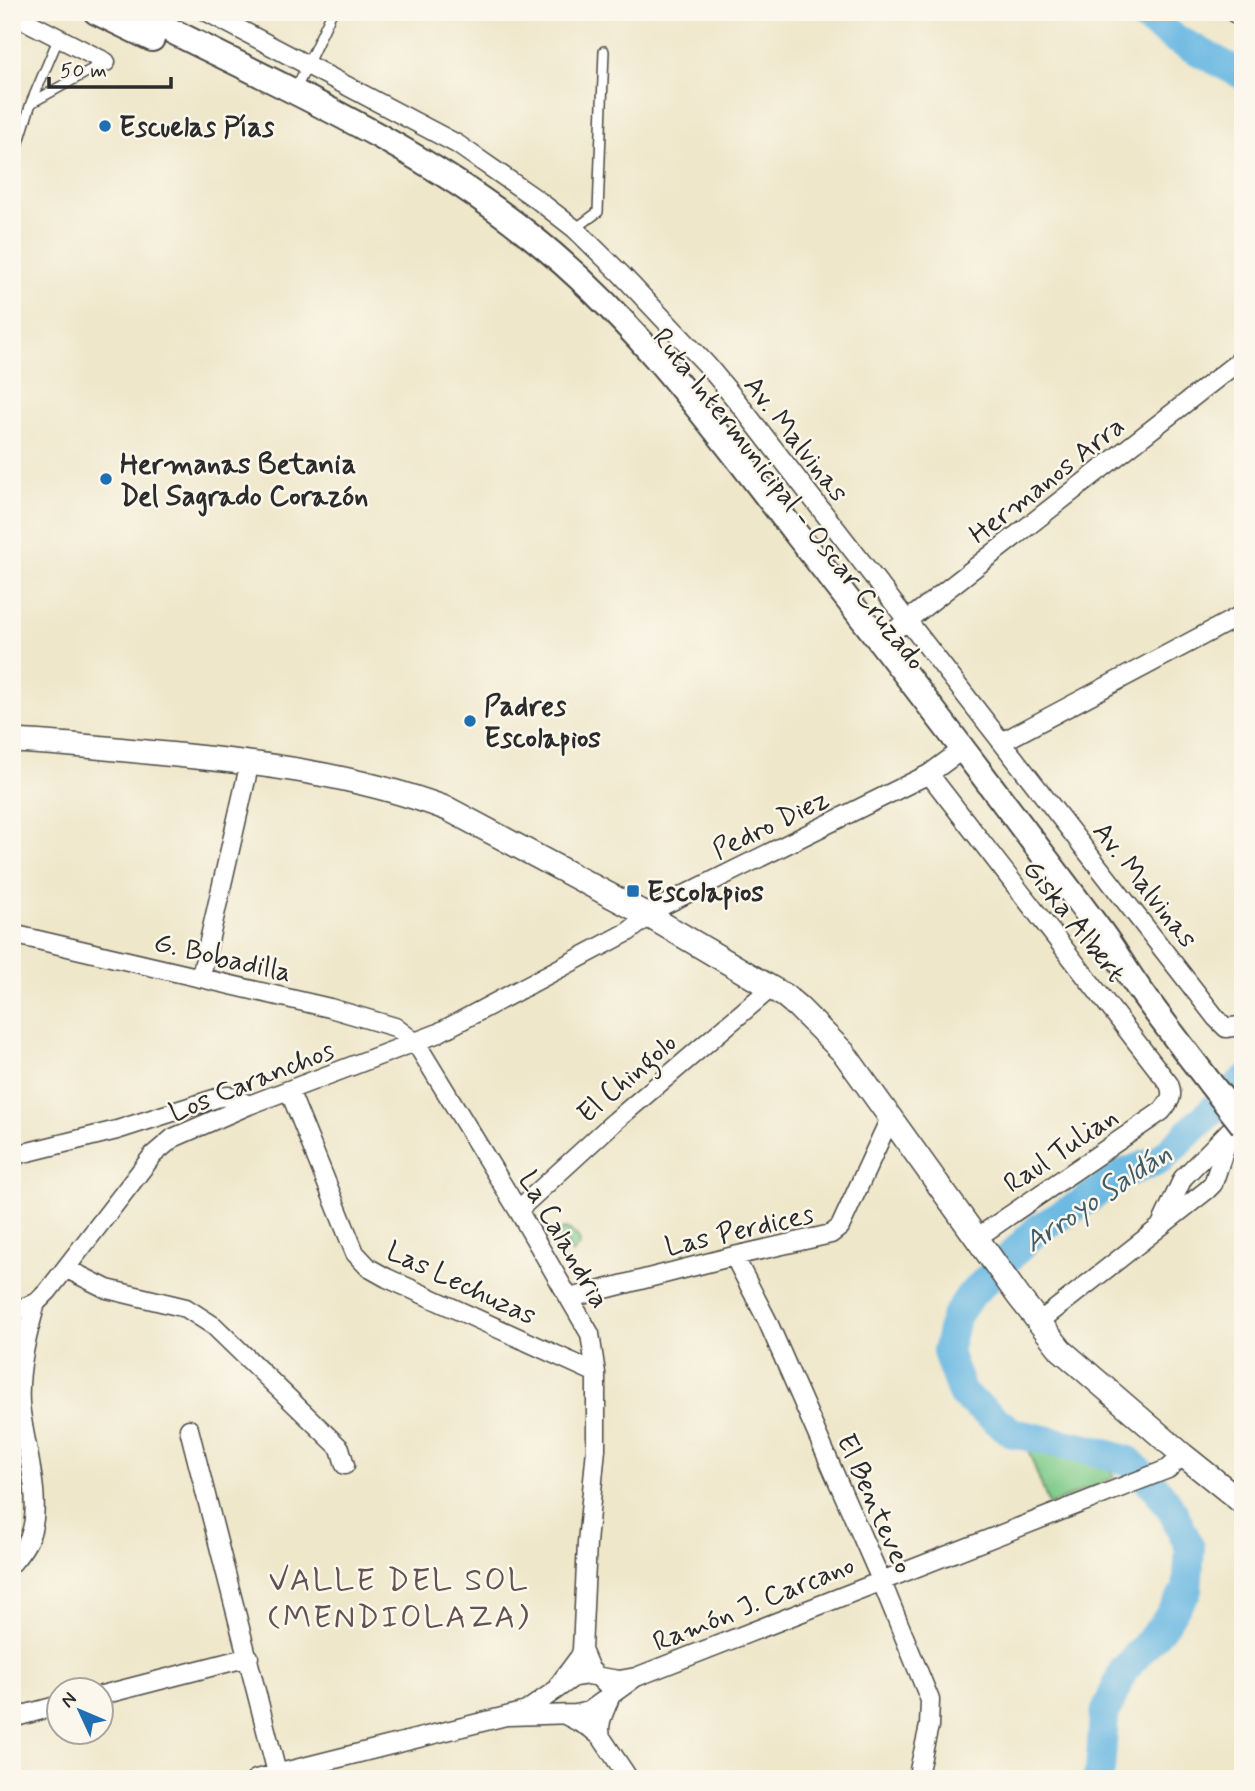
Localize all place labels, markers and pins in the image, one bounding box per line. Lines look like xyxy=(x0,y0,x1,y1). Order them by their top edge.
place label: Escuelas Pías xyxy=(119,110,275,147)
marker: Escuelas Pías xyxy=(97,118,113,134)
place label: Hermanas Betania Del Sagrado Corazón xyxy=(120,447,368,517)
marker: Hermanas Betania Del Sagrado Corazón xyxy=(98,471,114,487)
place label: Padres Escolapios xyxy=(484,689,601,758)
marker: Padres Escolapios xyxy=(462,713,478,729)
place label: Escolapios xyxy=(647,875,764,912)
marker: Escolapios xyxy=(625,883,641,899)

